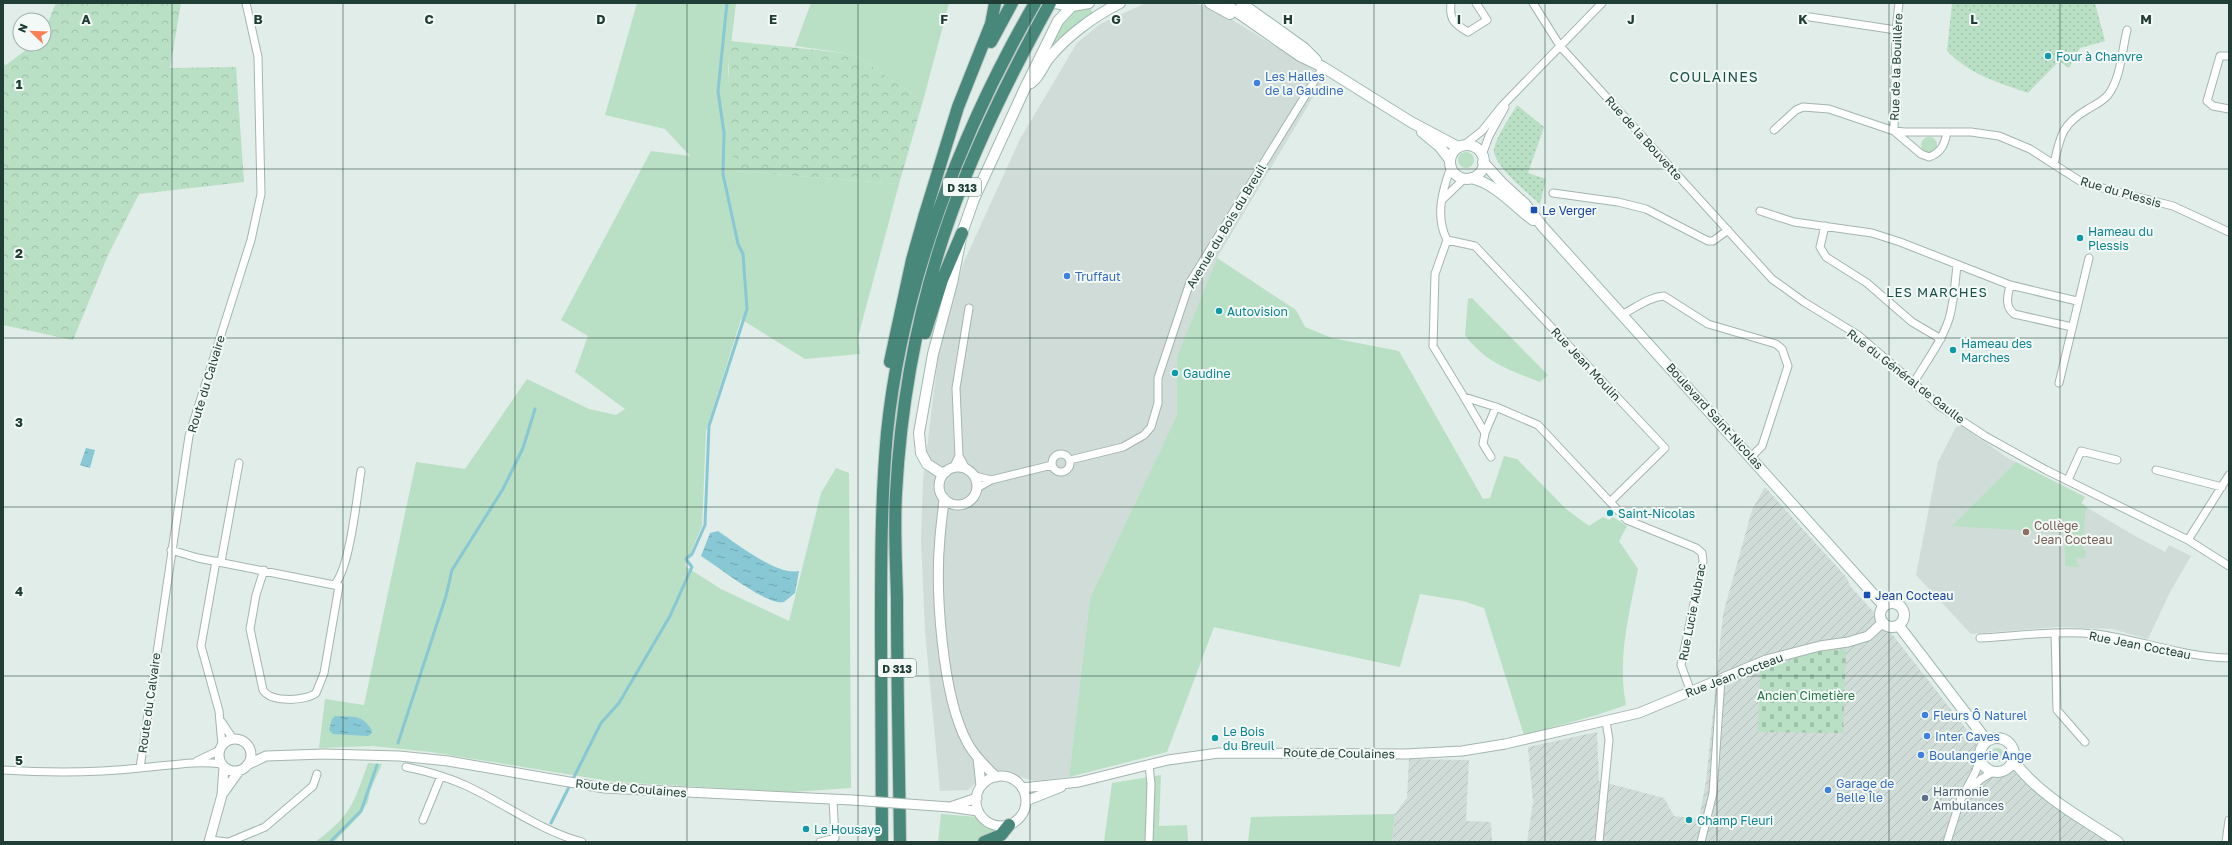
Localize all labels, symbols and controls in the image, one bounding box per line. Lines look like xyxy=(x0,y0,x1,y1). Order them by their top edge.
text: A xyxy=(81,11,91,27)
text: B xyxy=(253,11,263,27)
text: C xyxy=(424,11,434,27)
text: D xyxy=(596,11,606,27)
text: E xyxy=(769,11,777,27)
text: F xyxy=(940,11,948,27)
text: G xyxy=(1111,11,1121,27)
text: H xyxy=(1283,11,1293,27)
text: I xyxy=(1457,11,1461,27)
text: J xyxy=(1627,11,1635,27)
text: K xyxy=(1798,11,1808,27)
text: L xyxy=(1970,11,1978,27)
text: M xyxy=(2140,11,2152,27)
north arrow xyxy=(12,12,52,52)
street label: Rue de la Bouillère xyxy=(1887,13,1905,121)
text: N xyxy=(15,22,30,34)
place label: Four à Chanvre xyxy=(2056,49,2143,64)
marker: Four à Chanvre xyxy=(2043,51,2053,61)
district label: COULAINES xyxy=(1669,68,1759,85)
place label: Les Halles de la Gaudine xyxy=(1265,69,1343,98)
text: 1 xyxy=(16,76,23,92)
marker: Les Halles de la Gaudine xyxy=(1252,78,1262,88)
street label: Rue de la Bouvette xyxy=(1602,93,1686,183)
street label: Avenue du Bois du Breuil xyxy=(1183,161,1269,291)
street label: Rue du Plessis xyxy=(2079,173,2163,211)
road number: D 313 xyxy=(943,178,981,196)
place label: Le Verger xyxy=(1542,203,1597,218)
marker: Le Verger xyxy=(1529,205,1539,215)
place label: Hameau du Plessis xyxy=(2088,224,2153,253)
marker: Hameau du Plessis xyxy=(2075,233,2085,243)
text: 2 xyxy=(15,245,23,261)
place label: Truffaut xyxy=(1075,269,1121,284)
marker: Truffaut xyxy=(1062,271,1072,281)
district label: LES MARCHES xyxy=(1886,284,1988,300)
place label: Autovision xyxy=(1227,304,1288,319)
marker: Autovision xyxy=(1214,306,1224,316)
street label: Rue Jean Moulin xyxy=(1548,324,1624,404)
street label: Rue du Général de Gaulle xyxy=(1844,325,1968,427)
street label: Route du Calvaire xyxy=(184,333,228,435)
place label: Hameau des Marches xyxy=(1961,336,2032,365)
marker: Hameau des Marches xyxy=(1948,345,1958,355)
street label: Boulevard Saint-Nicolas xyxy=(1663,360,1767,472)
place label: Gaudine xyxy=(1183,366,1230,381)
marker: Gaudine xyxy=(1170,368,1180,378)
text: 3 xyxy=(15,414,23,430)
place label: Saint-Nicolas xyxy=(1618,506,1695,521)
marker: Saint-Nicolas xyxy=(1605,508,1615,518)
place label: Collège Jean Cocteau xyxy=(2034,518,2112,547)
marker: Collège Jean Cocteau xyxy=(2021,527,2031,537)
street label: Rue Lucie Aubrac xyxy=(1675,562,1709,662)
text: 4 xyxy=(15,583,23,599)
place label: Jean Cocteau xyxy=(1875,588,1953,603)
marker: Jean Cocteau xyxy=(1862,590,1872,600)
street label: Rue Jean Cocteau xyxy=(2088,628,2192,662)
street label: Rue Jean Cocteau xyxy=(1683,649,1785,701)
street label: Route du Calvaire xyxy=(135,652,163,754)
road number: D 313 xyxy=(878,659,916,677)
park label: Ancien Cimetière xyxy=(1757,688,1855,703)
place label: Fleurs Ô Naturel xyxy=(1933,708,2027,723)
marker: Fleurs Ô Naturel xyxy=(1920,710,1930,720)
place label: Le Bois du Breuil xyxy=(1223,724,1275,753)
place label: Inter Caves xyxy=(1935,729,2000,744)
marker: Inter Caves xyxy=(1922,731,1932,741)
marker: Le Bois du Breuil xyxy=(1210,733,1220,743)
street label: Route de Coulaines xyxy=(1283,745,1395,761)
place label: Boulangerie Ange xyxy=(1929,748,2031,763)
marker: Boulangerie Ange xyxy=(1916,750,1926,760)
text: 5 xyxy=(15,752,23,768)
street label: Route de Coulaines xyxy=(575,776,687,800)
place label: Garage de Belle Île xyxy=(1836,776,1894,805)
place label: Harmonie Ambulances xyxy=(1933,784,2004,813)
marker: Garage de Belle Île xyxy=(1823,785,1833,795)
marker: Harmonie Ambulances xyxy=(1920,793,1930,803)
place label: Champ Fleuri xyxy=(1697,813,1773,828)
marker: Champ Fleuri xyxy=(1684,815,1694,825)
place label: Le Housaye xyxy=(814,822,881,837)
marker: Le Housaye xyxy=(801,824,811,834)

